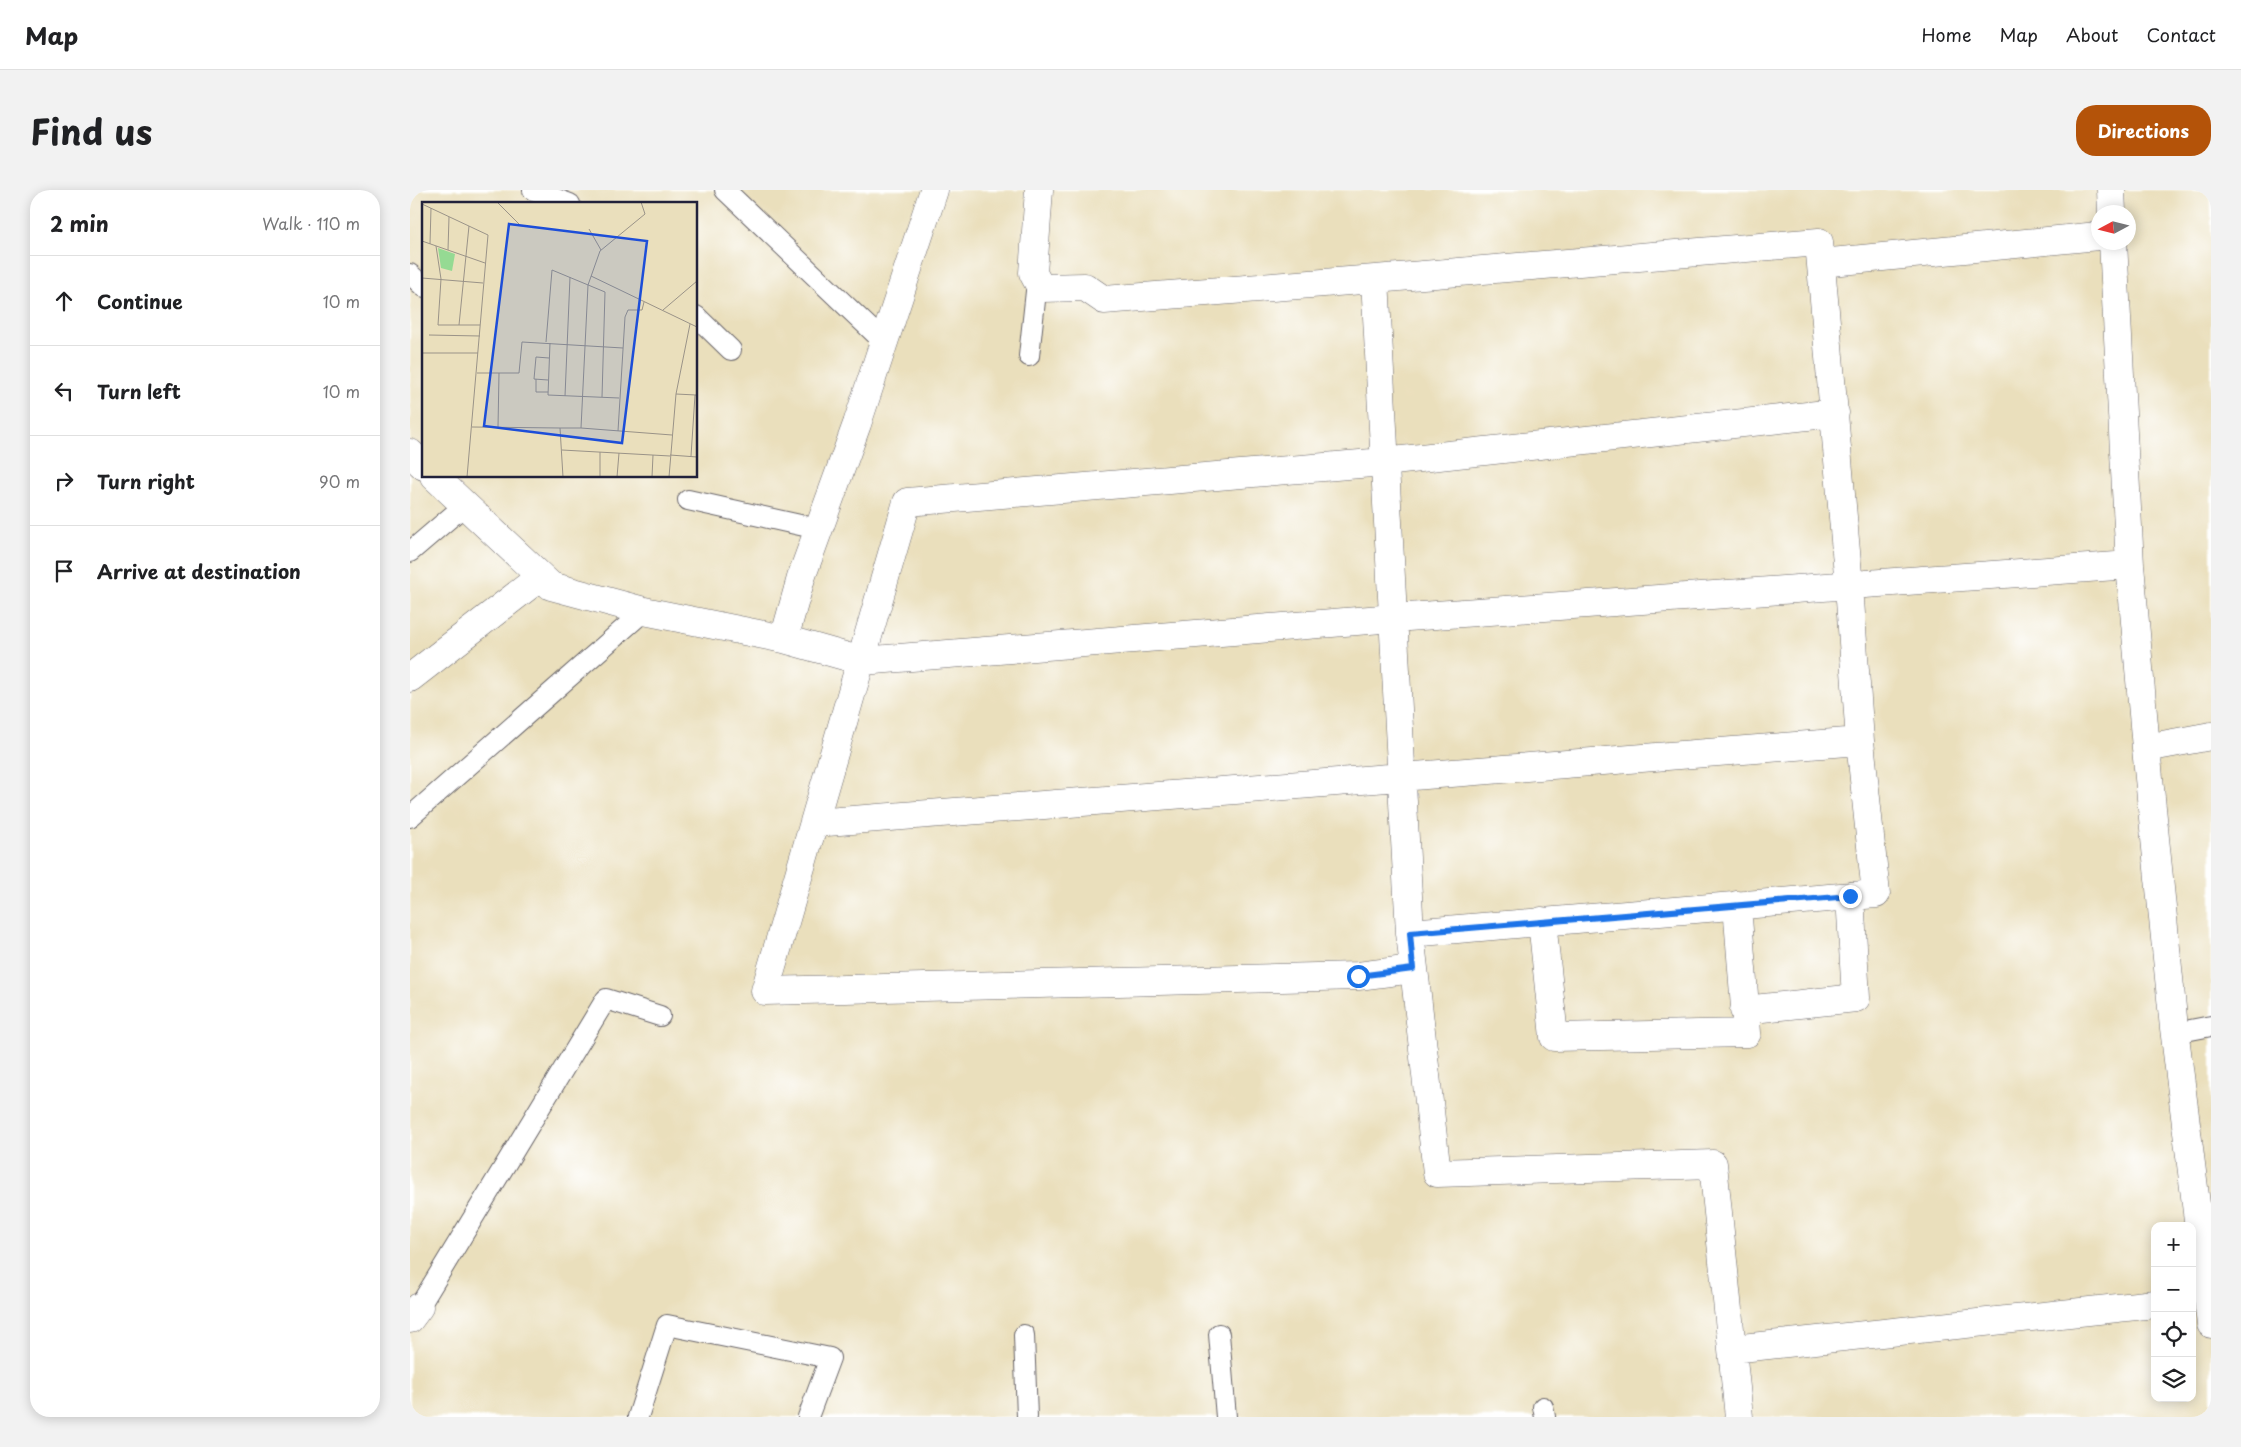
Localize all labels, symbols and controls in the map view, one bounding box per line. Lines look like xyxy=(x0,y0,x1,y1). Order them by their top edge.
text: Map xyxy=(25,17,78,53)
text: Home xyxy=(1921,21,1971,48)
text: Map xyxy=(1999,21,2038,48)
text: About xyxy=(2066,21,2118,48)
text: Contact xyxy=(2146,21,2216,48)
text: Find us xyxy=(30,104,152,157)
button: Directions xyxy=(2076,105,2211,156)
inset map xyxy=(422,202,698,478)
north arrow xyxy=(2091,205,2136,250)
text: 2 min xyxy=(50,207,109,239)
text: Walk · 110 m xyxy=(262,211,360,235)
icon: ahead xyxy=(50,287,78,315)
text: Continue xyxy=(97,287,183,315)
text: 10 m xyxy=(323,289,360,313)
icon: left xyxy=(50,377,78,405)
text: Turn left xyxy=(97,377,181,405)
text: 10 m xyxy=(323,379,360,403)
icon: right xyxy=(50,467,78,495)
text: Turn right xyxy=(97,467,195,495)
text: 90 m xyxy=(319,469,360,493)
icon: arrive xyxy=(50,557,78,585)
text: Arrive at destination xyxy=(97,557,301,585)
route end xyxy=(1839,885,1862,908)
route start xyxy=(1347,965,1370,988)
map controls xyxy=(2151,1222,2196,1402)
button: + xyxy=(2151,1222,2196,1267)
button: − xyxy=(2151,1267,2196,1312)
button: locate xyxy=(2151,1312,2196,1357)
button: layers xyxy=(2151,1357,2196,1402)

